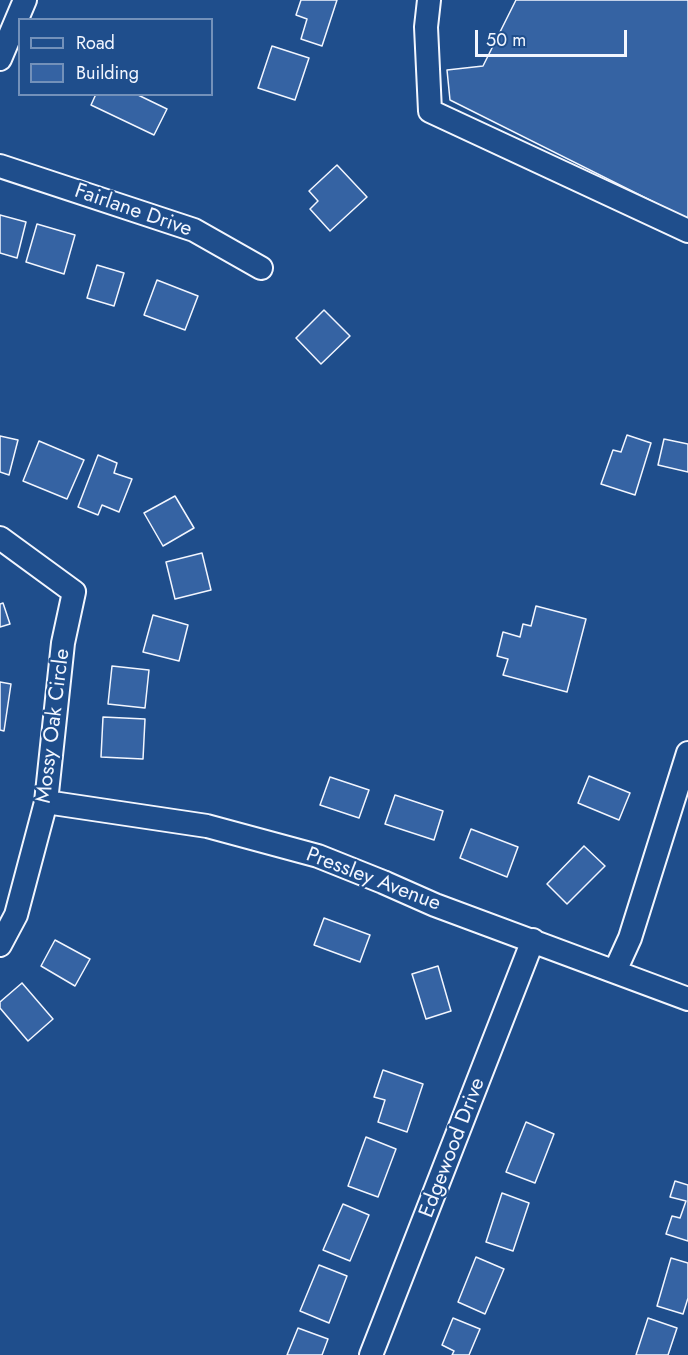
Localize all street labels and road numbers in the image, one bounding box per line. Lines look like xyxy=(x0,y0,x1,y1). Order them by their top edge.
street label: Fairlane Drive xyxy=(71,179,195,243)
street label: Mossy Oak Circle xyxy=(32,647,76,805)
street label: Pressley Avenue xyxy=(302,843,444,917)
street label: Edgewood Drive xyxy=(415,1074,491,1222)

